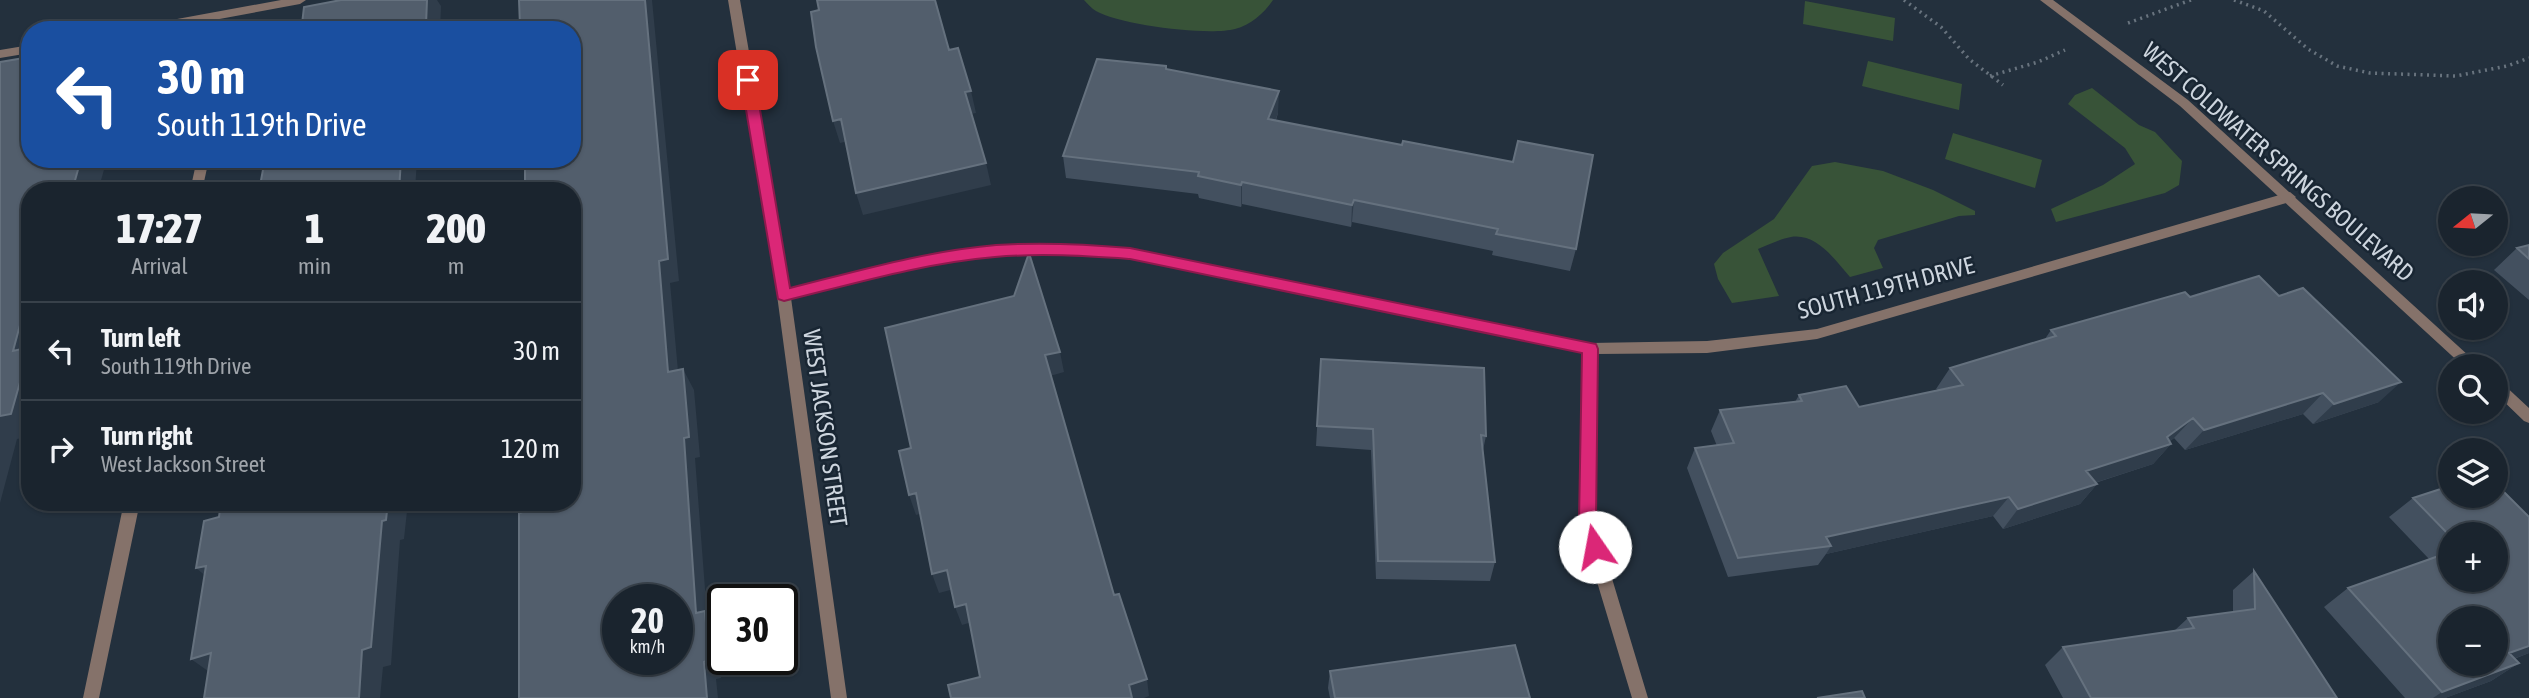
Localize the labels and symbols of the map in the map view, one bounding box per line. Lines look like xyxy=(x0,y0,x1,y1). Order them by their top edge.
street label: WEST COLDWATER SPRINGS BOULEVARD xyxy=(2137,37,2419,287)
pin xyxy=(718,50,778,110)
north arrow xyxy=(2438,186,2508,256)
street label: SOUTH 119TH DRIVE xyxy=(1795,251,1977,324)
street label: WEST JACKSON STREET xyxy=(798,328,853,529)
position arrow xyxy=(1558,510,1632,584)
speed limit sign: 30 xyxy=(707,584,798,675)

